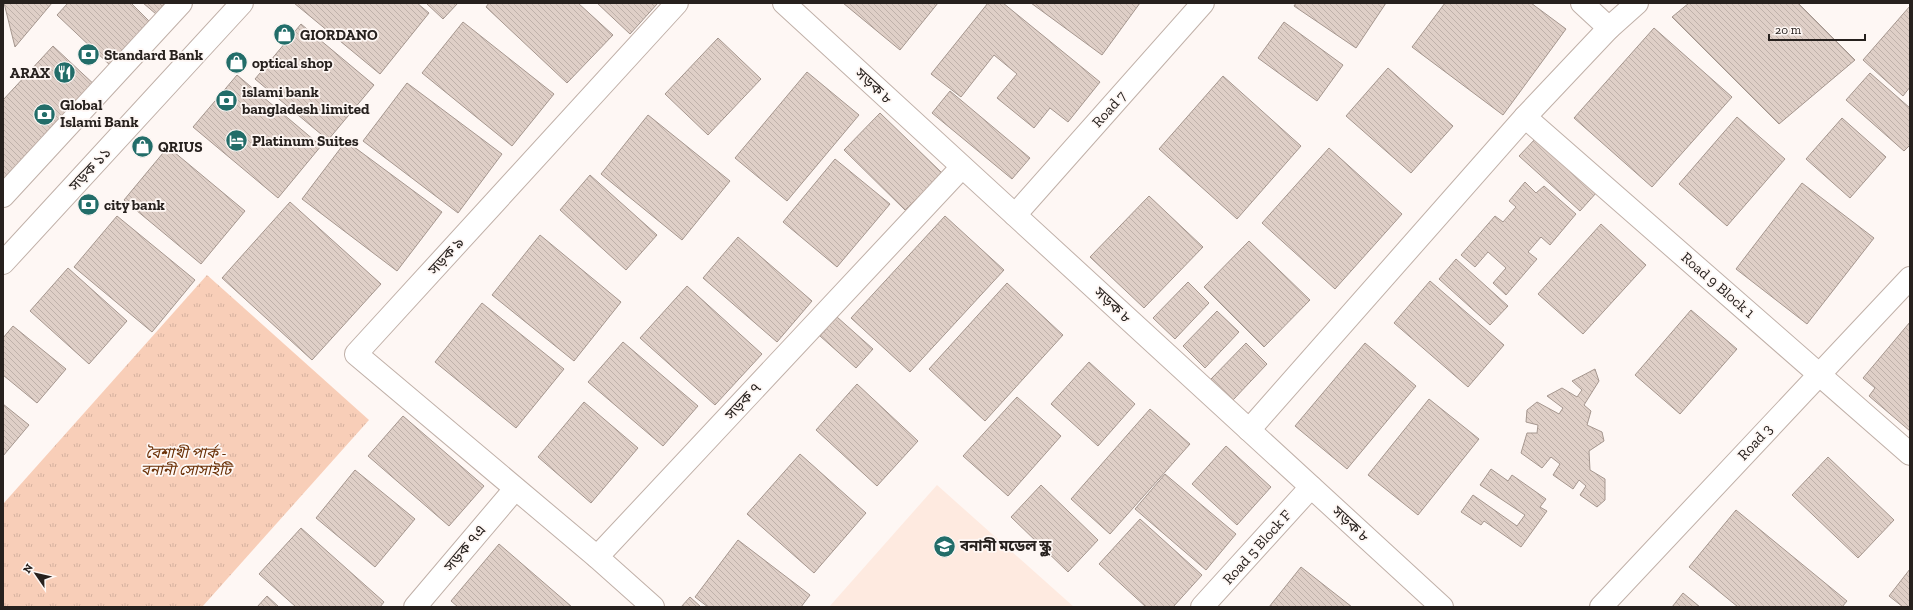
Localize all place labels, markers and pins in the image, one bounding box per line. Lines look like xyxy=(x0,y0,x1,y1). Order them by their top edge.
shop icon: GIORDANO xyxy=(271,22,297,48)
place label: GIORDANO xyxy=(300,26,378,44)
bank icon: Standard Bank xyxy=(76,42,102,68)
place label: Standard Bank xyxy=(104,46,204,64)
shop icon: optical shop xyxy=(223,50,249,76)
place label: optical shop xyxy=(252,54,333,72)
restaurant icon: ARAX xyxy=(52,60,78,86)
place label: ARAX xyxy=(10,64,50,82)
place label: islami bank bangladesh limited xyxy=(241,83,370,118)
bank icon: islami bank bangladesh limited xyxy=(214,88,240,114)
place label: Global Islami Bank xyxy=(60,96,139,131)
bank icon: Global Islami Bank xyxy=(32,101,58,127)
hotel icon: Platinum Suites xyxy=(223,128,249,154)
place label: Platinum Suites xyxy=(252,132,359,150)
shop icon: QRIUS xyxy=(129,134,155,160)
place label: QRIUS xyxy=(158,138,203,156)
bank icon: city bank xyxy=(76,192,102,218)
place label: city bank xyxy=(104,196,166,214)
school or university icon: বনানী মডেল স্কুল xyxy=(931,533,957,559)
place label: বনানী মডেল স্কুল xyxy=(959,537,1052,557)

